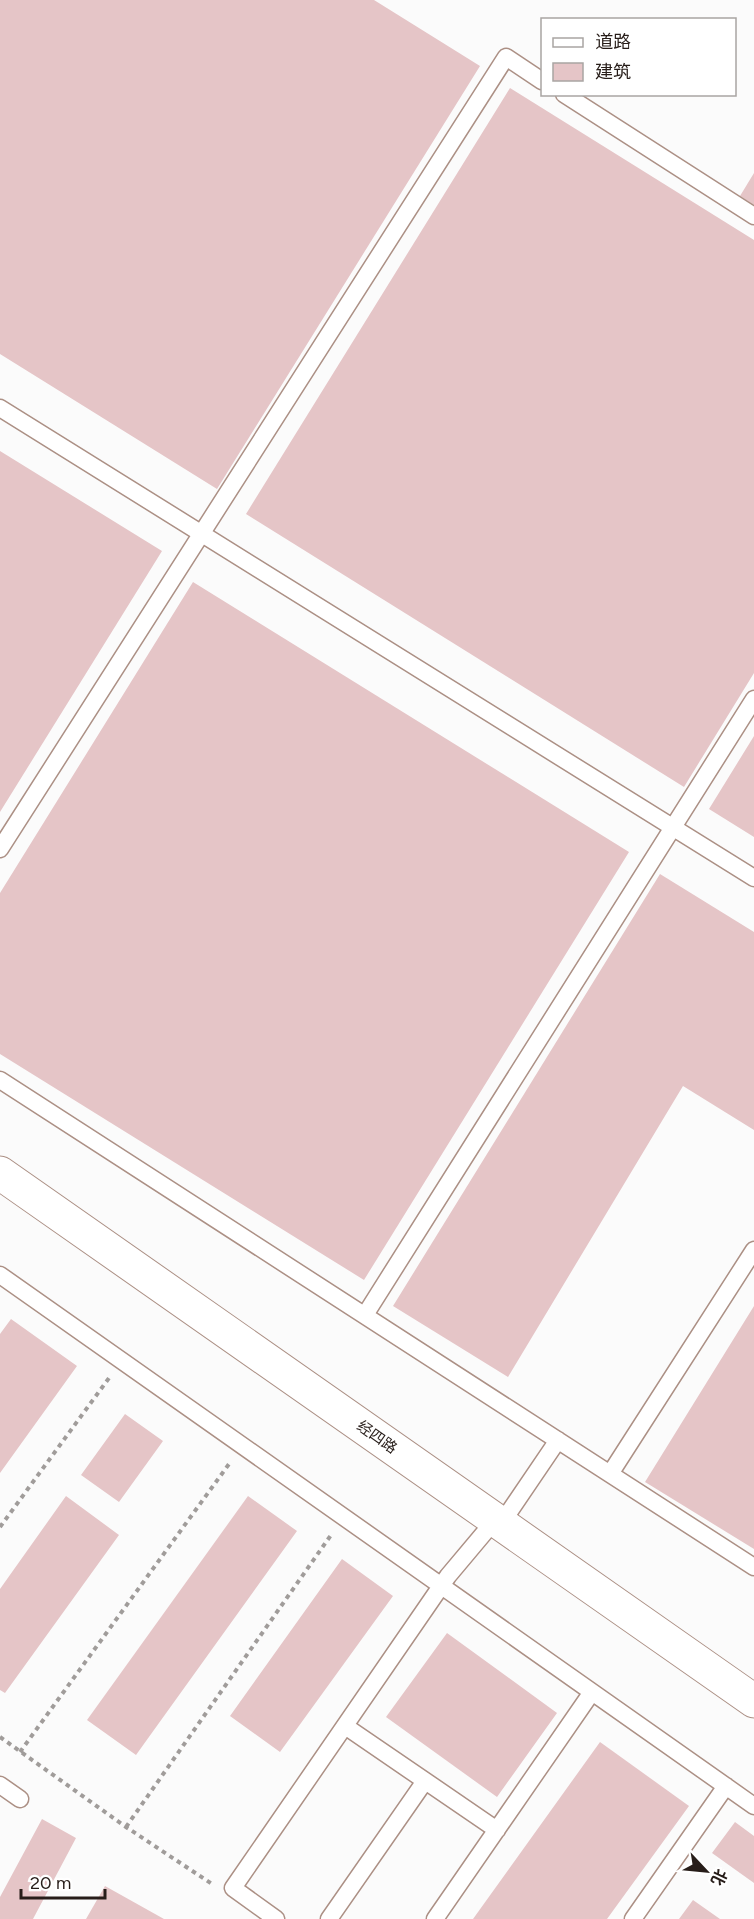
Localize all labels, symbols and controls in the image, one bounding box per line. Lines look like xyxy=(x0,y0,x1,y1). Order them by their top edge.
legend xyxy=(541,18,736,96)
text: 道路 xyxy=(595,31,631,53)
text: 建筑 xyxy=(595,61,631,83)
street label: 经四路 xyxy=(353,1417,401,1457)
north arrow xyxy=(676,1841,736,1901)
scale bar xyxy=(21,1862,105,1900)
text: 北 xyxy=(707,1866,731,1889)
text: 20 m xyxy=(30,1872,71,1894)

